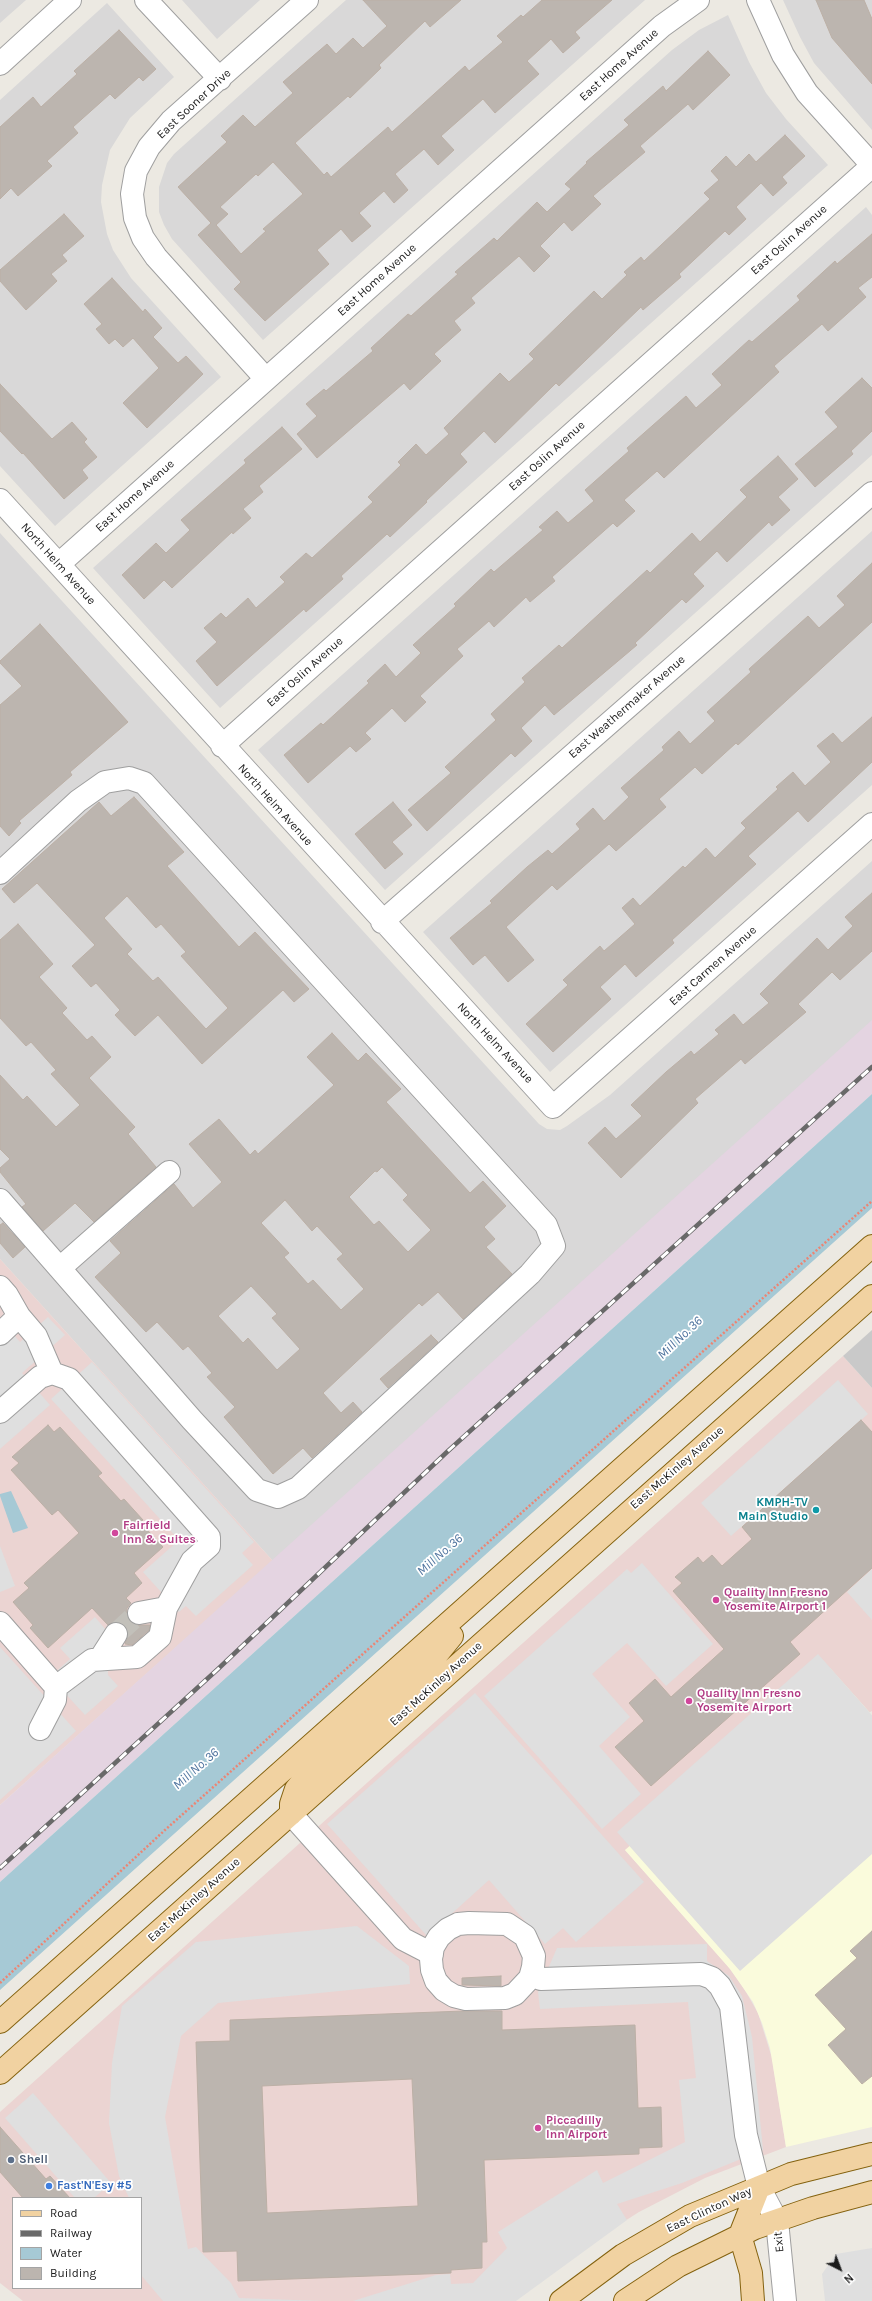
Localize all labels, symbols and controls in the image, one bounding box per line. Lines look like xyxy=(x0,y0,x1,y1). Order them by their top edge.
street label: East Home Avenue xyxy=(577,26,661,104)
street label: East Sooner Drive xyxy=(154,66,234,142)
street label: East Oslin Avenue xyxy=(748,202,830,278)
street label: East Home Avenue xyxy=(335,241,419,319)
street label: East Oslin Avenue xyxy=(506,418,588,494)
street label: East Home Avenue xyxy=(93,457,177,535)
street label: North Helm Avenue xyxy=(18,520,98,608)
street label: East Oslin Avenue xyxy=(264,634,346,710)
street label: East Weathermaker Avenue xyxy=(566,652,688,762)
street label: North Helm Avenue xyxy=(235,761,315,849)
street label: East Carmen Avenue xyxy=(666,923,760,1009)
street label: North Helm Avenue xyxy=(454,1000,536,1086)
water label: Mill No. 36 xyxy=(654,1313,706,1363)
street label: East McKinley Avenue xyxy=(627,1424,727,1512)
place label: KMPH-TV Main Studio xyxy=(738,1496,808,1524)
marker: KMPH-TV Main Studio xyxy=(811,1505,821,1515)
place label: Fairfield Inn & Suites xyxy=(123,1519,196,1547)
marker: Fairfield Inn & Suites xyxy=(110,1528,120,1538)
water label: Mill No. 36 xyxy=(414,1531,466,1579)
place label: Quality Inn Fresno Yosemite Airport 1 xyxy=(724,1586,828,1614)
marker: Quality Inn Fresno Yosemite Airport 1 xyxy=(711,1595,721,1605)
street label: East McKinley Avenue xyxy=(387,1639,485,1729)
place label: Quality Inn Fresno Yosemite Airport xyxy=(697,1687,801,1715)
marker: Quality Inn Fresno Yosemite Airport xyxy=(684,1696,694,1706)
water label: Mill No. 36 xyxy=(170,1745,222,1793)
street label: East McKinley Avenue xyxy=(145,1855,243,1945)
place label: Piccadilly Inn Airport xyxy=(546,2114,607,2142)
marker: Piccadilly Inn Airport xyxy=(533,2123,543,2133)
place label: Shell xyxy=(19,2153,48,2167)
marker: Shell xyxy=(6,2155,16,2165)
place label: Fast'N'Esy #5 xyxy=(57,2179,132,2193)
marker: Fast'N'Esy #5 xyxy=(44,2181,54,2191)
street label: East Clinton Way xyxy=(664,2184,754,2236)
legend xyxy=(12,2197,142,2289)
text: Road xyxy=(50,2206,78,2220)
text: Railway xyxy=(50,2226,92,2240)
street label: Exit xyxy=(771,2231,787,2253)
text: Water xyxy=(50,2246,82,2260)
north arrow xyxy=(820,2249,860,2289)
text: Building xyxy=(50,2266,96,2280)
text: N xyxy=(841,2271,856,2286)

